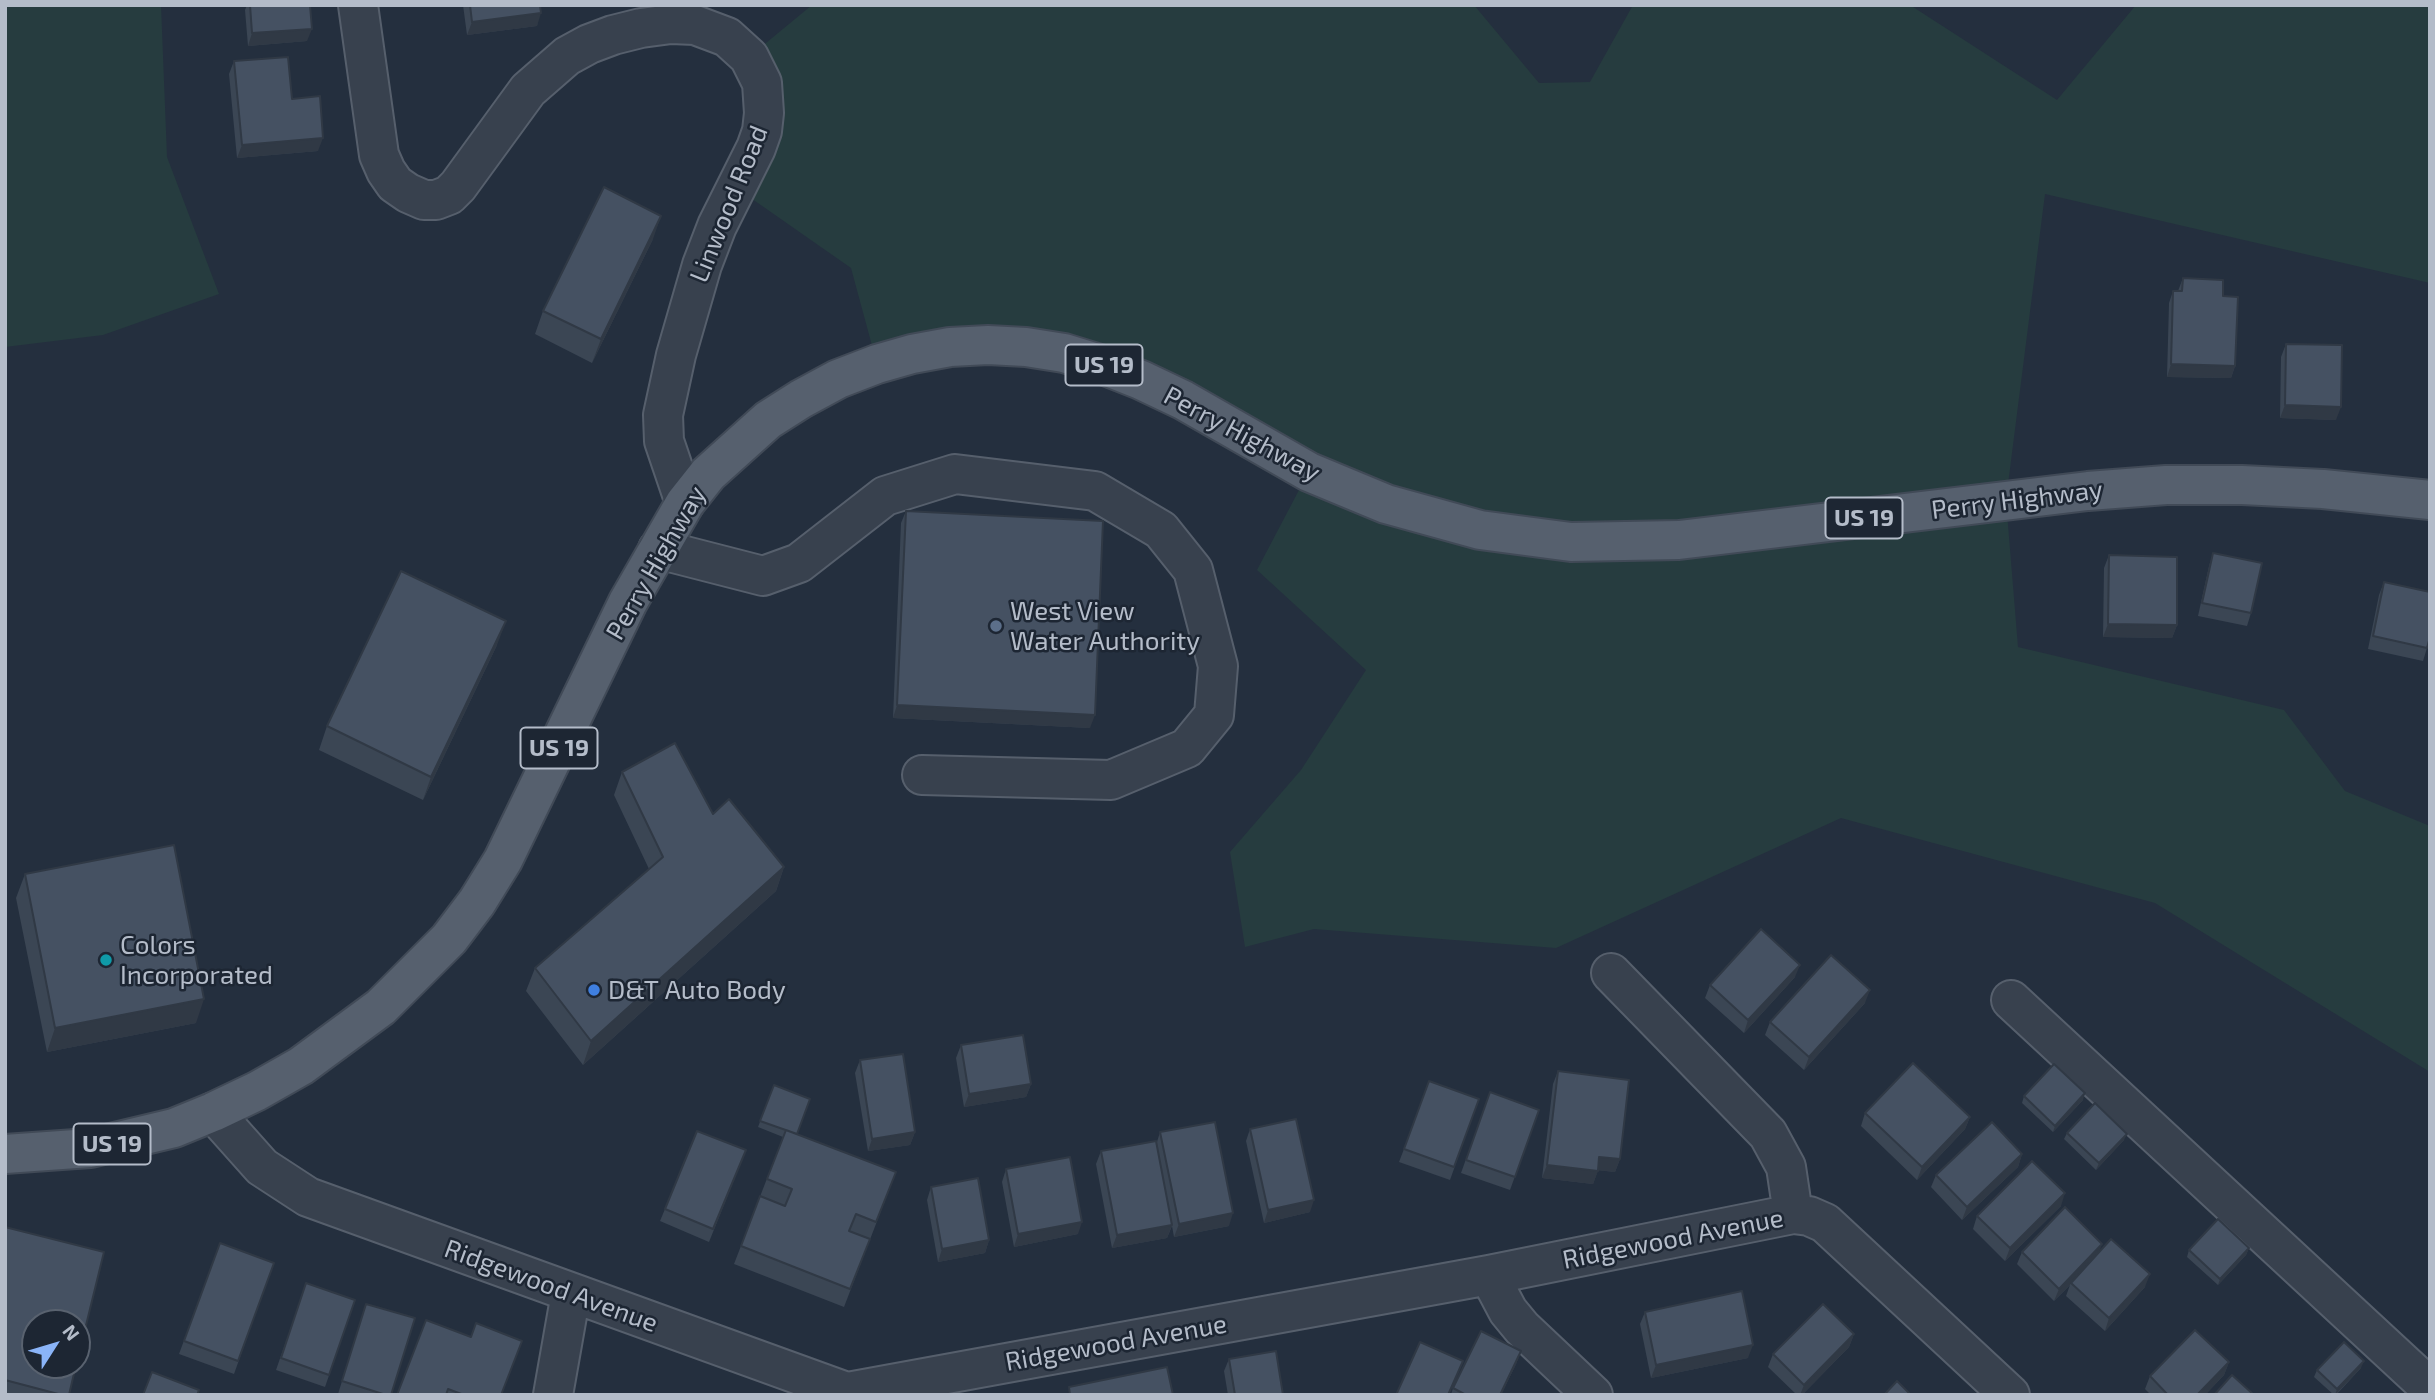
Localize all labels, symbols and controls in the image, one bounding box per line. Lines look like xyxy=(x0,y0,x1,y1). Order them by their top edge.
street label: Linwood Road xyxy=(683,121,775,287)
road number: US 19 xyxy=(1066,344,1142,386)
street label: Perry Highway xyxy=(1159,380,1325,488)
street label: Perry Highway xyxy=(1930,474,2104,526)
street label: Perry Highway xyxy=(599,481,713,645)
road number: US 19 xyxy=(1826,498,1902,538)
place label: West View Water Authority xyxy=(1010,595,1200,656)
marker: West View Water Authority xyxy=(988,618,1004,634)
road number: US 19 xyxy=(520,728,598,768)
place label: Colors Incorporated xyxy=(120,929,273,990)
marker: Colors Incorporated xyxy=(98,952,114,968)
place label: D&T Auto Body xyxy=(608,974,786,1006)
marker: D&T Auto Body xyxy=(586,982,602,998)
road number: US 19 xyxy=(74,1124,150,1164)
street label: Ridgewood Avenue xyxy=(1560,1202,1786,1276)
street label: Ridgewood Avenue xyxy=(440,1233,662,1339)
street label: Ridgewood Avenue xyxy=(1003,1308,1229,1378)
north arrow xyxy=(21,1309,91,1379)
text: N xyxy=(58,1320,85,1345)

